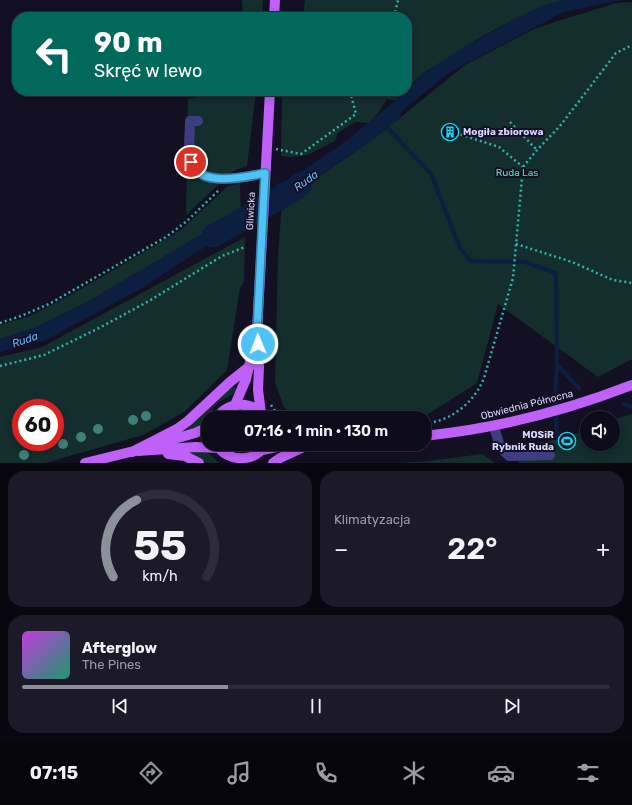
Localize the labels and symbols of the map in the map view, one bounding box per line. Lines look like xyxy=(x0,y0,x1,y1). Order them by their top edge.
building icon: Mogiła zbiorowa xyxy=(440,122,460,142)
place label: Mogiła zbiorowa xyxy=(463,126,544,138)
pin xyxy=(174,145,208,179)
park label: Ruda Las xyxy=(496,167,538,179)
water label: Ruda xyxy=(291,168,321,194)
street label: Gliwicka xyxy=(244,192,258,230)
position arrow xyxy=(237,323,279,365)
water label: Ruda xyxy=(10,329,40,351)
street label: Obwiednia Północna xyxy=(480,388,574,422)
speed limit sign: 60 xyxy=(12,399,64,451)
place label: MOSiR Rybnik Ruda xyxy=(492,429,554,453)
sports icon: MOSiR Rybnik Ruda xyxy=(557,431,577,451)

